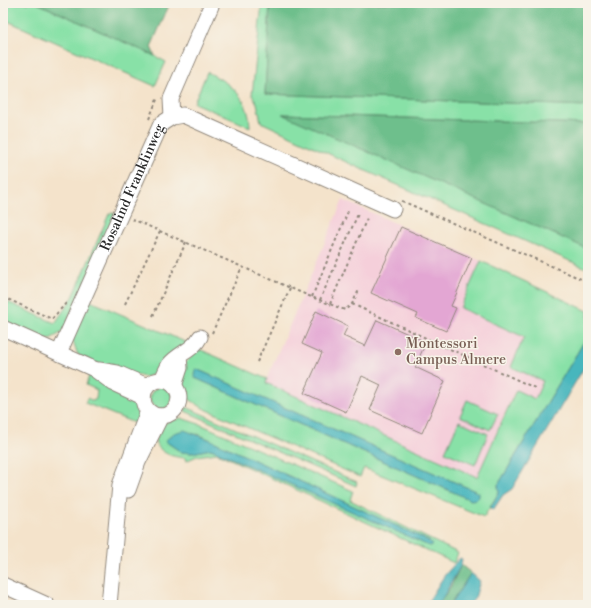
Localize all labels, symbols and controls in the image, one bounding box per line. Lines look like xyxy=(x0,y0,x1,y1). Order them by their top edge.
street label: Rosalind Franklinweg xyxy=(96,121,169,254)
place label: Montessori Campus Almere xyxy=(406,335,506,369)
marker: Montessori Campus Almere xyxy=(393,347,403,357)

